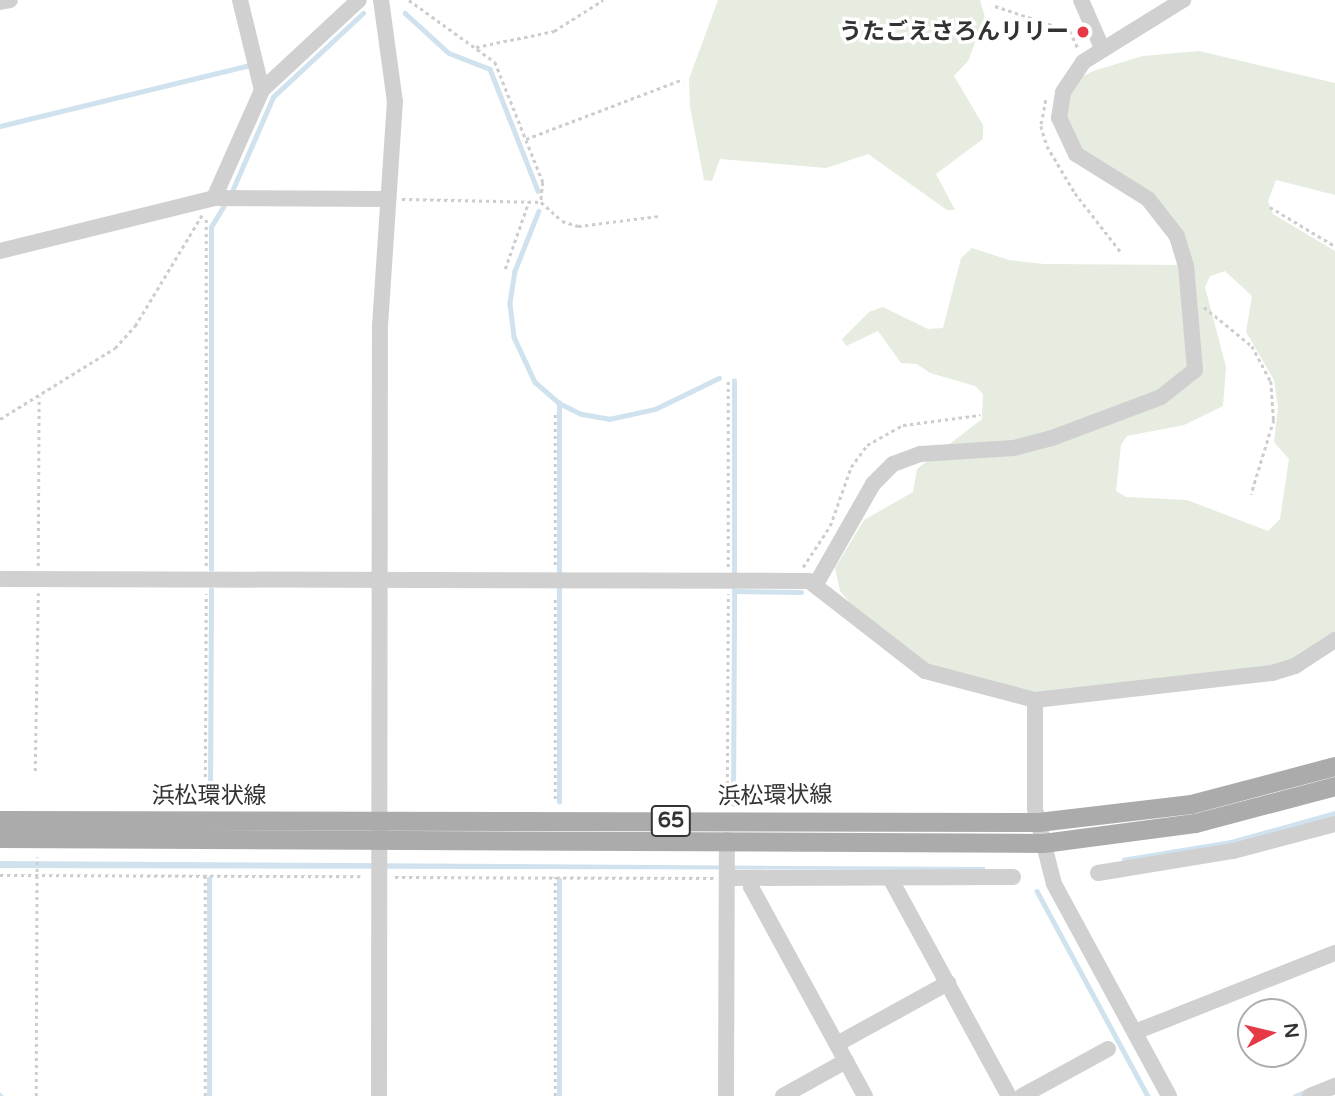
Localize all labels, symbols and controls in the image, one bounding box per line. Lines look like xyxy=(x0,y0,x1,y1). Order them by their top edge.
place label: うたごえさろんリリー xyxy=(839,18,1069,46)
marker: うたごえさろんリリー xyxy=(1075,24,1091,40)
street label: 浜松環状線 xyxy=(717,781,833,811)
street label: 浜松環状線 xyxy=(152,782,266,810)
road number: 65 xyxy=(650,804,692,838)
north arrow xyxy=(1237,998,1307,1068)
text: N xyxy=(1279,1022,1303,1040)

